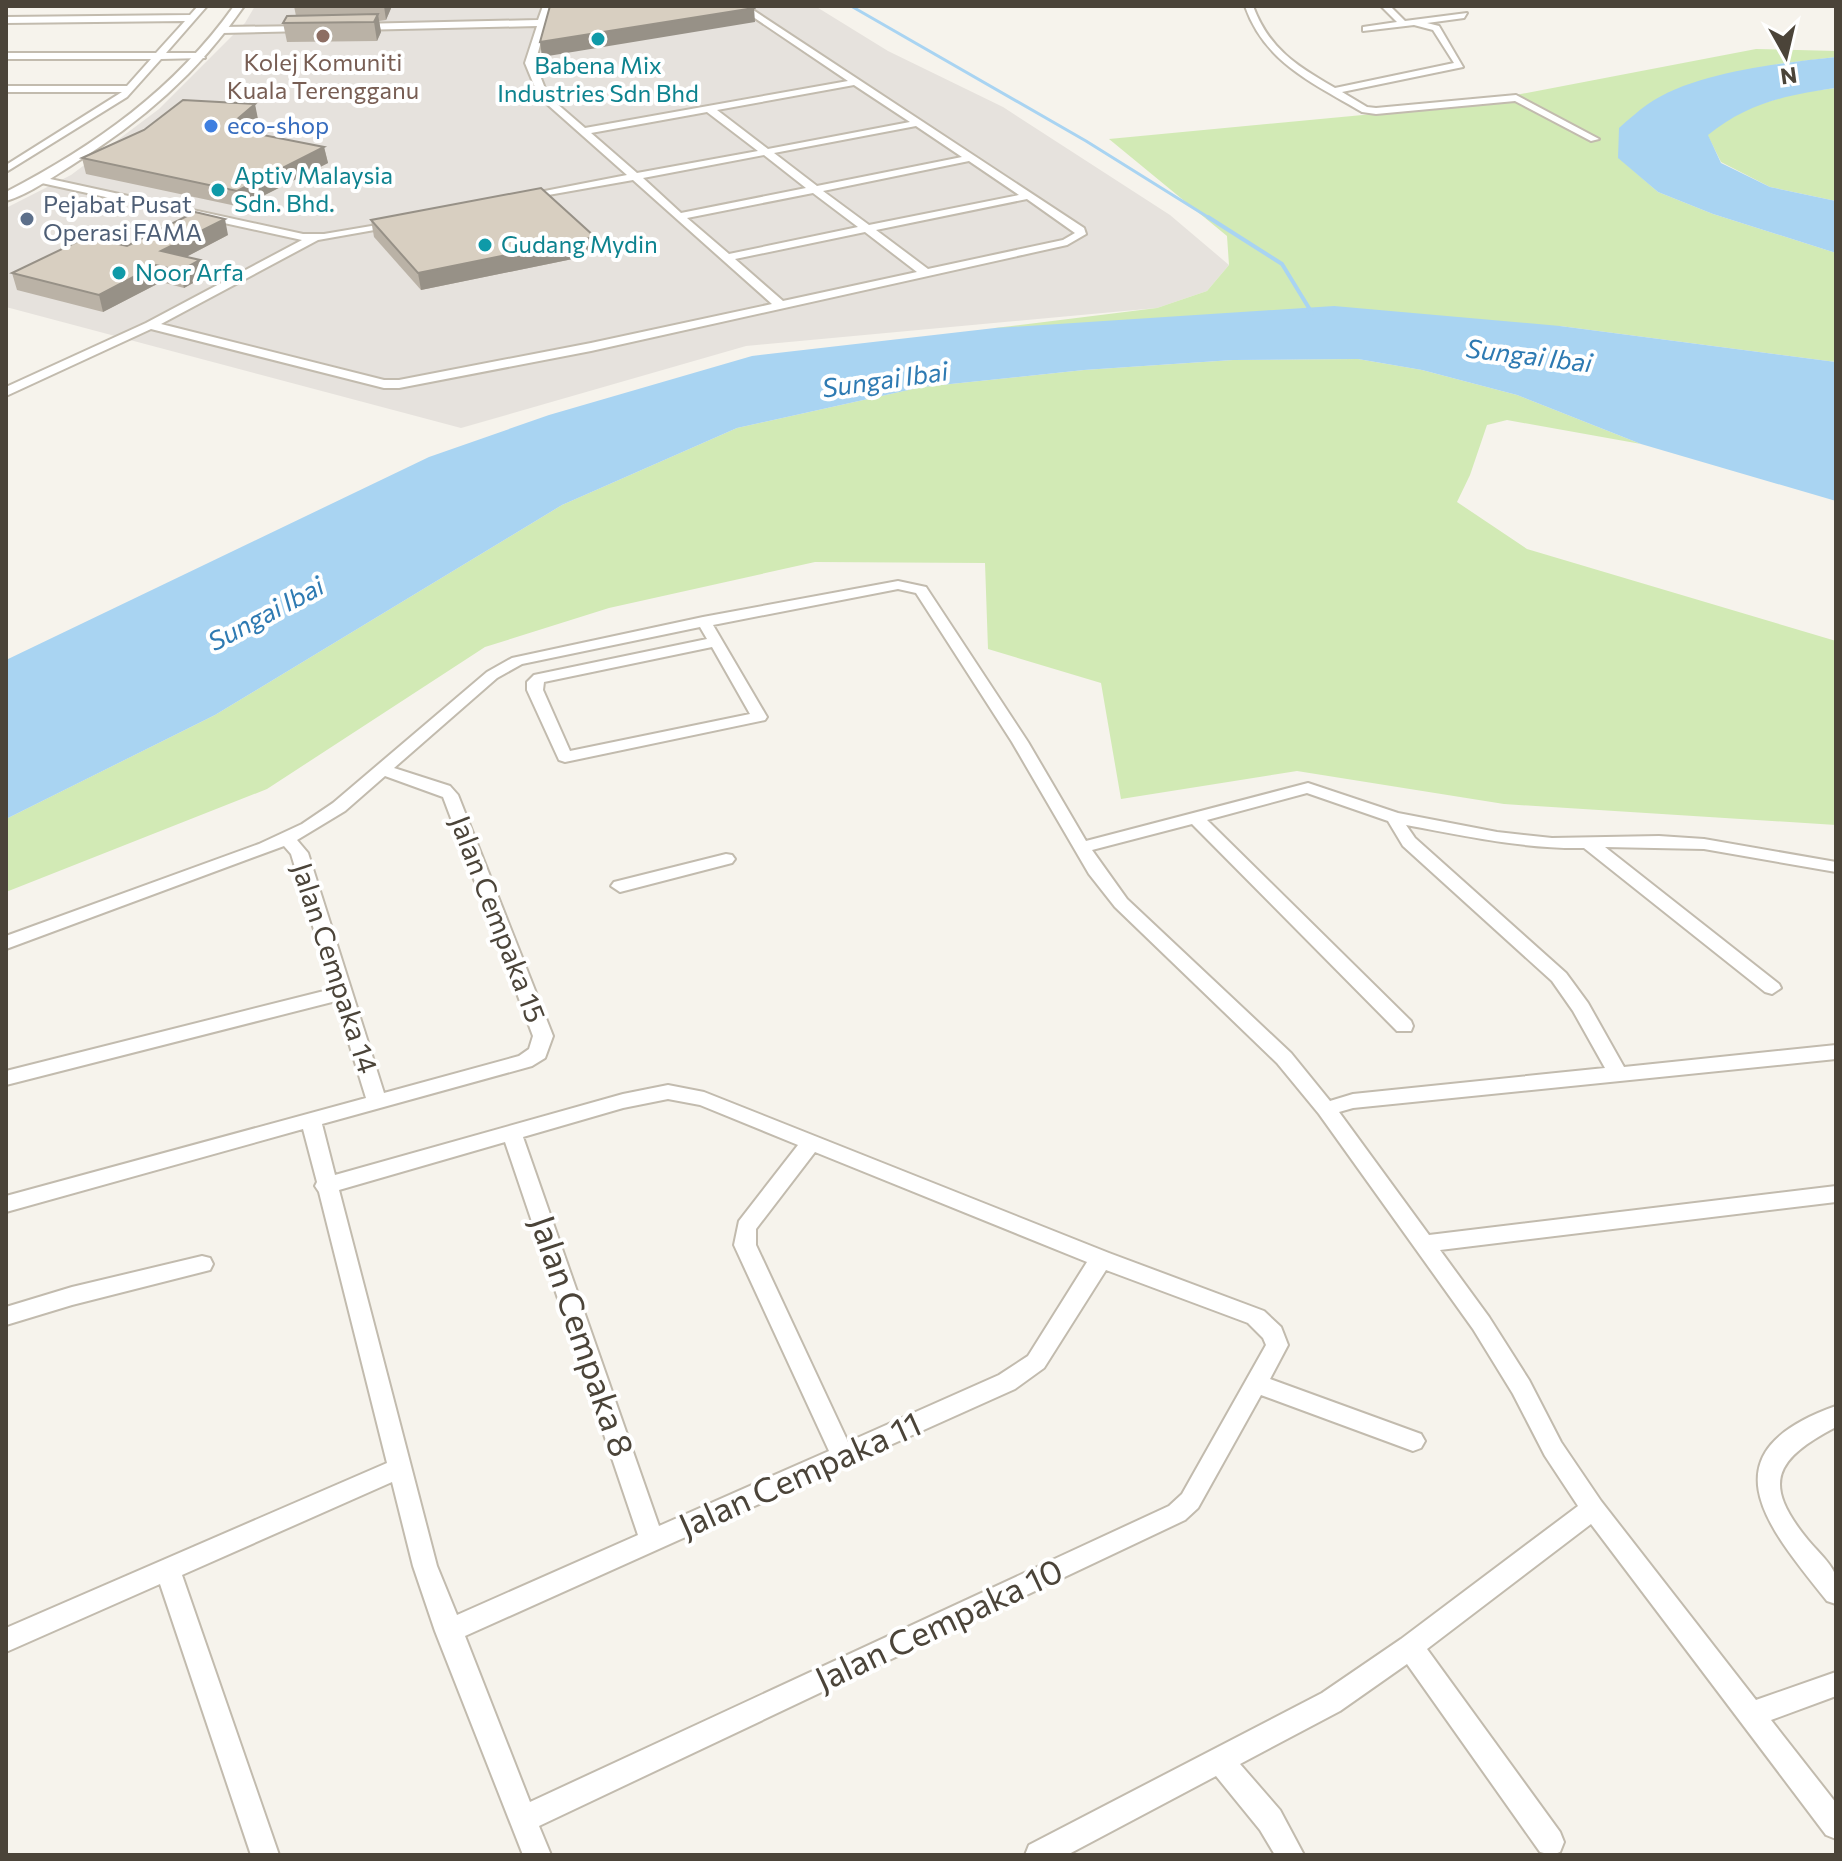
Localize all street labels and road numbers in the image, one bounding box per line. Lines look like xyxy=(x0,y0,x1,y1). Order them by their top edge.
street label: Jalan Cempaka 15 xyxy=(444,810,554,1027)
street label: Jalan Cempaka 14 xyxy=(286,858,386,1078)
street label: Jalan Cempaka 8 xyxy=(523,1209,645,1461)
street label: Jalan Cempaka 11 xyxy=(672,1401,927,1545)
street label: Jalan Cempaka 10 xyxy=(808,1547,1069,1699)

